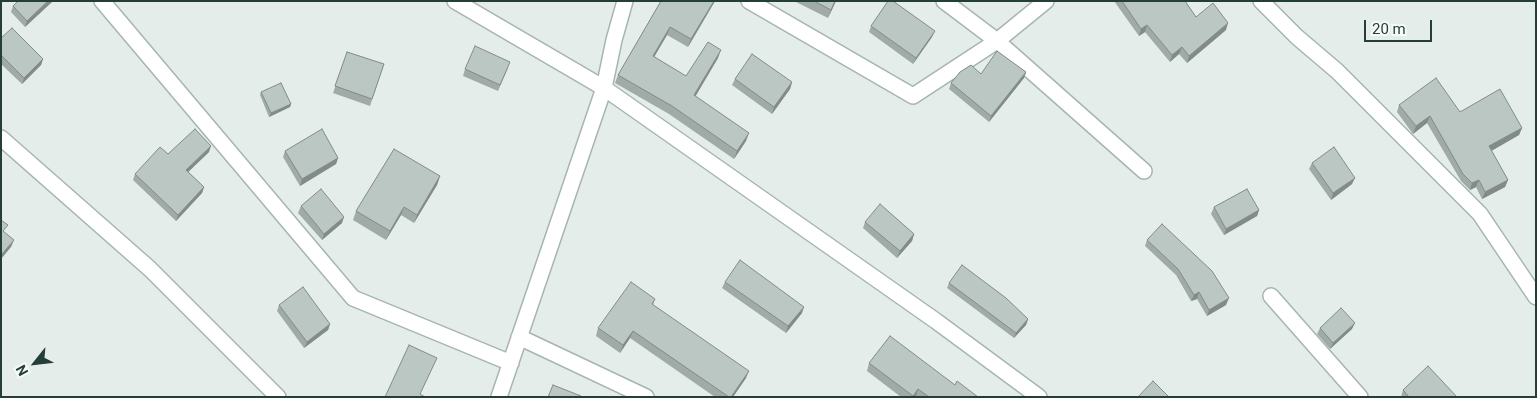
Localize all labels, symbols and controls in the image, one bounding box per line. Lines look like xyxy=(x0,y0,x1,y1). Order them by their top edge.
scale bar xyxy=(1367,10,1434,42)
text: 20 m xyxy=(1372,20,1406,38)
north arrow xyxy=(10,338,60,388)
text: N xyxy=(12,362,31,378)

